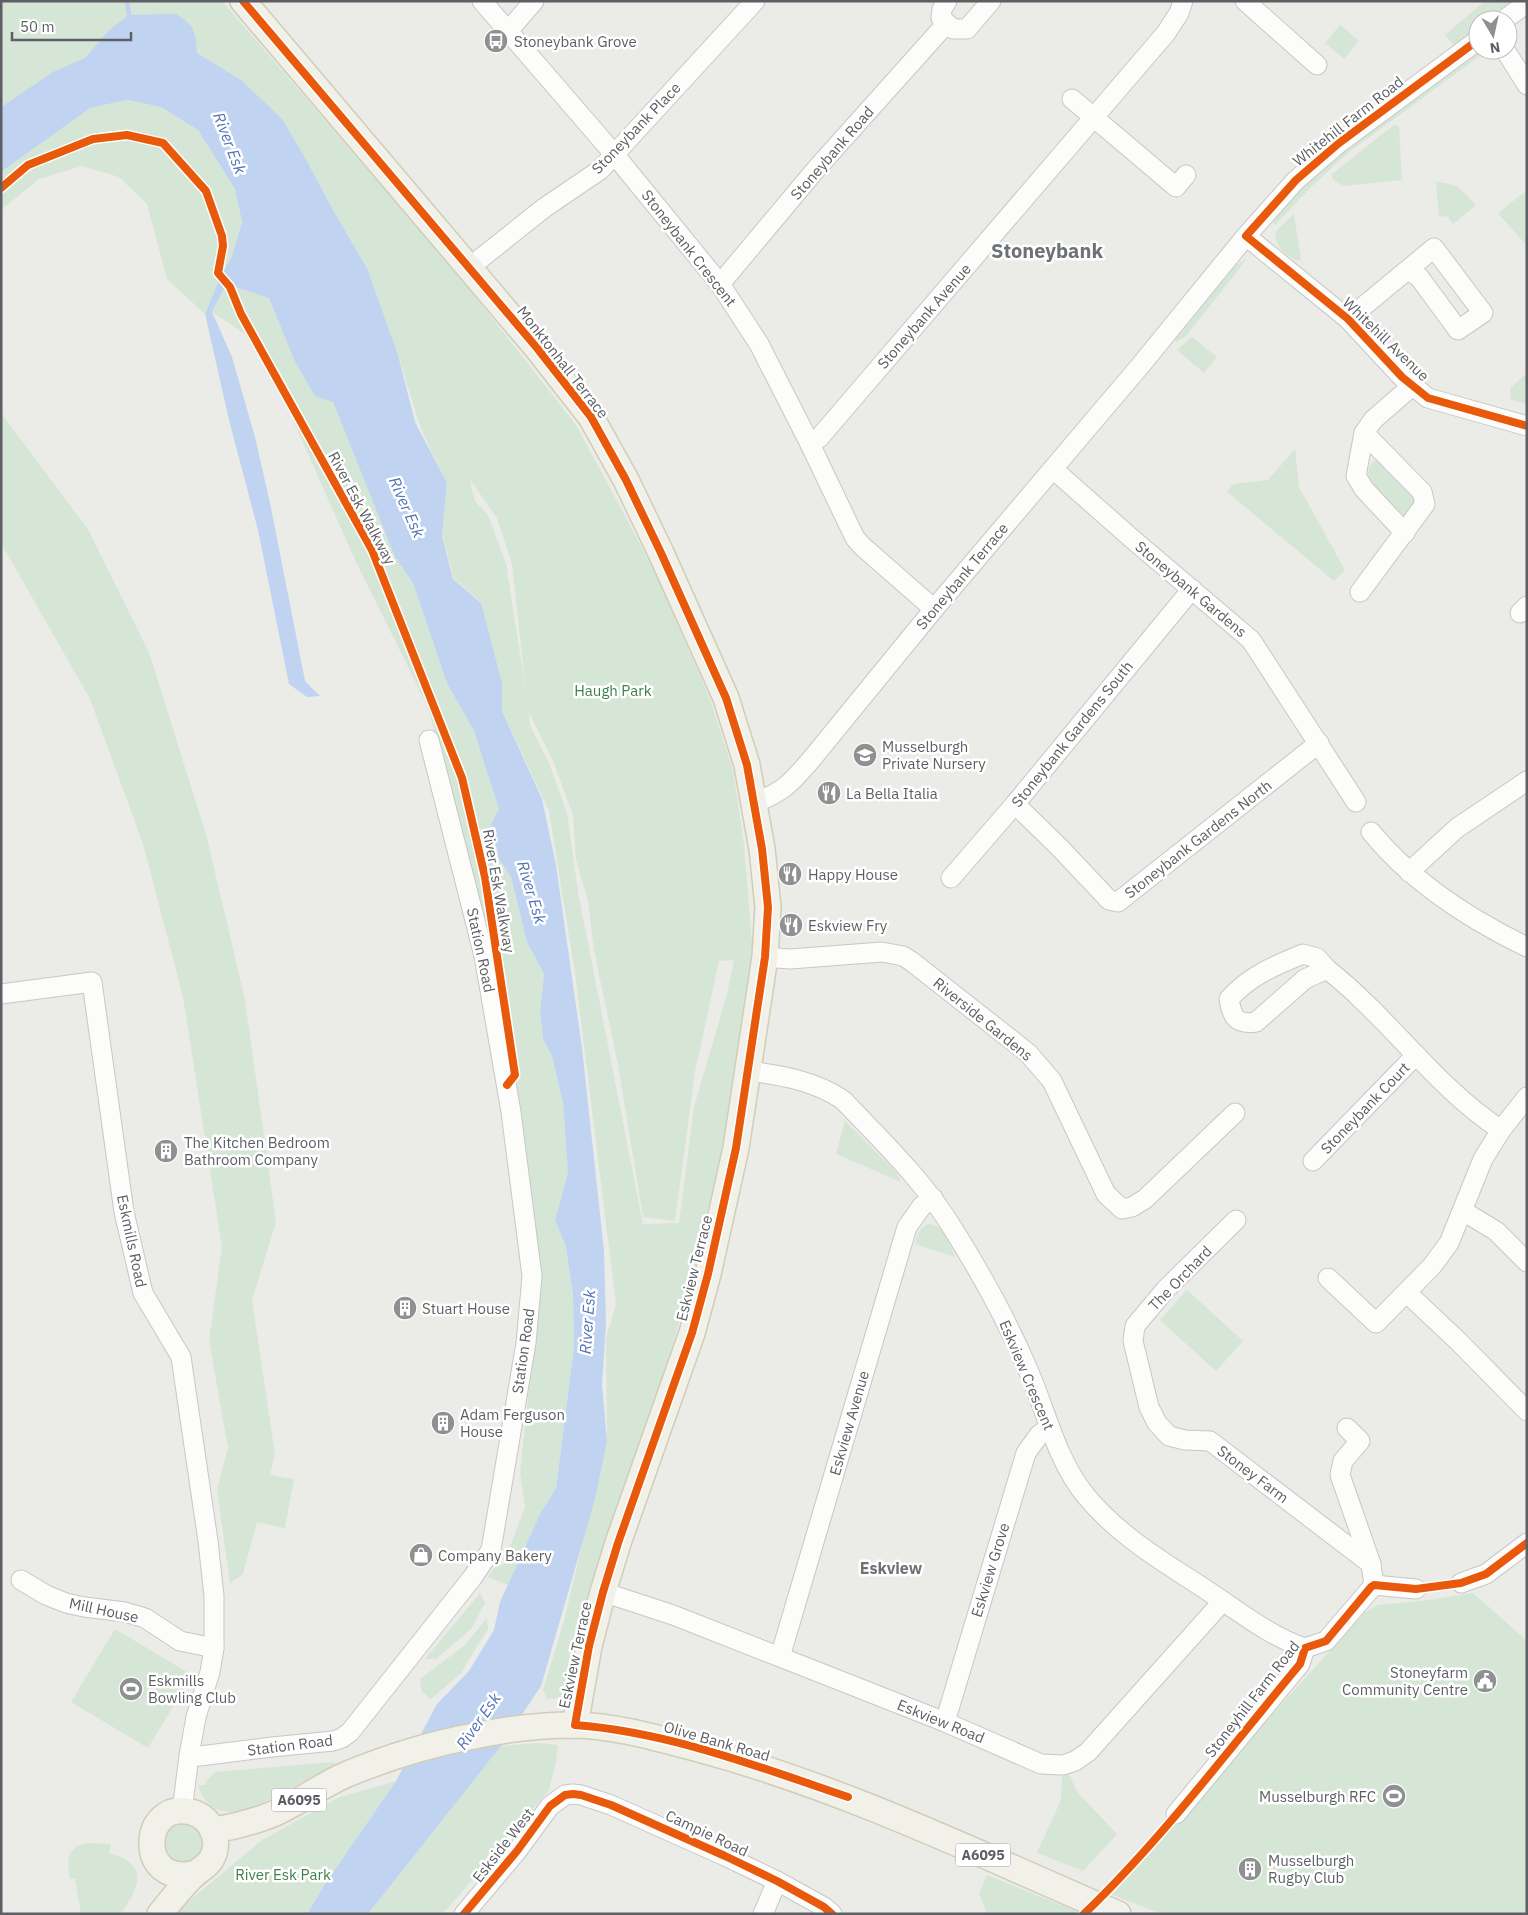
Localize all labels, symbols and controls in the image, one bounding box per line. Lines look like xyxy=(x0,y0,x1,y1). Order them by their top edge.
scale bar xyxy=(12,10,131,42)
north arrow xyxy=(1468,10,1518,60)
text: 50 m xyxy=(20,17,55,36)
bus stop icon: Stoneybank Grove xyxy=(483,28,509,54)
place label: Stoneybank Grove xyxy=(514,32,637,51)
text: N xyxy=(1489,38,1501,58)
street label: Whitehill Farm Road xyxy=(1289,72,1407,170)
street label: Stoneybank Place xyxy=(587,78,685,178)
street label: Stoneybank Road xyxy=(786,102,878,204)
water label: River Esk xyxy=(209,109,251,177)
street label: Stoneybank Crescent xyxy=(638,186,740,310)
district label: Stoneybank xyxy=(991,237,1103,264)
street label: Stoneybank Avenue xyxy=(873,259,975,373)
street label: Whitehill Avenue xyxy=(1339,293,1433,385)
street label: Monktonhall Terrace xyxy=(513,302,613,422)
street label: River Esk Walkway xyxy=(324,448,400,568)
water label: River Esk xyxy=(385,473,430,541)
street label: Stoneybank Terrace xyxy=(912,519,1012,633)
street label: Stoneybank Gardens xyxy=(1131,537,1251,641)
street label: Stoneybank Gardens South xyxy=(1007,657,1137,811)
park label: Haugh Park xyxy=(574,681,652,700)
place label: Musselburgh Private Nursery xyxy=(882,737,986,773)
school or university icon: Musselburgh Private Nursery xyxy=(852,742,878,768)
street label: Stoneybank Gardens North xyxy=(1121,776,1275,902)
restaurant icon: La Bella Italia xyxy=(816,780,842,806)
place label: La Bella Italia xyxy=(846,784,938,803)
street label: River Esk Walkway xyxy=(479,828,519,955)
water label: River Esk xyxy=(513,858,551,926)
restaurant icon: Happy House xyxy=(777,861,803,887)
place label: Happy House xyxy=(808,865,898,884)
street label: Station Road xyxy=(463,906,499,994)
restaurant icon: Eskview Fry xyxy=(778,912,804,938)
place label: Eskview Fry xyxy=(808,916,888,935)
street label: Riverside Gardens xyxy=(929,973,1037,1065)
street label: Stoneybank Court xyxy=(1316,1058,1414,1158)
place label: The Kitchen Bedroom Bathroom Company xyxy=(184,1133,330,1169)
building icon: The Kitchen Bedroom Bathroom Company xyxy=(153,1138,179,1164)
street label: Eskmills Road xyxy=(113,1193,151,1289)
street label: Eskview Terrace xyxy=(672,1213,716,1323)
street label: The Orchard xyxy=(1144,1242,1216,1314)
water label: River Esk xyxy=(575,1288,599,1355)
building icon: Stuart House xyxy=(392,1295,418,1321)
place label: Stuart House xyxy=(422,1299,510,1318)
street label: Station Road xyxy=(508,1307,538,1395)
street label: Eskview Crescent xyxy=(995,1317,1059,1433)
street label: Eskview Avenue xyxy=(825,1368,873,1478)
place label: Adam Ferguson House xyxy=(460,1405,565,1441)
building icon: Adam Ferguson House xyxy=(430,1410,456,1436)
street label: Stoney Farm xyxy=(1214,1441,1292,1507)
street label: Eskview Grove xyxy=(967,1520,1013,1620)
shop icon: Company Bakery xyxy=(408,1542,434,1568)
place label: Company Bakery xyxy=(438,1546,552,1565)
district label: Eskview xyxy=(860,1558,923,1578)
street label: Mill House xyxy=(67,1593,141,1627)
street label: Eskview Terrace xyxy=(554,1600,596,1710)
street label: Stoneyhill Farm Road xyxy=(1201,1637,1303,1761)
place label: Stoneyfarm Community Centre xyxy=(1342,1663,1468,1699)
public building icon: Stoneyfarm Community Centre xyxy=(1472,1668,1498,1694)
place label: Eskmills Bowling Club xyxy=(148,1671,236,1707)
sports icon: Eskmills Bowling Club xyxy=(118,1676,144,1702)
water label: River Esk xyxy=(451,1688,505,1753)
street label: Eskview Road xyxy=(895,1695,987,1747)
street label: Olive Bank Road xyxy=(662,1717,772,1765)
street label: Station Road xyxy=(246,1730,334,1760)
sports icon: Musselburgh RFC xyxy=(1381,1783,1407,1809)
place label: Musselburgh RFC xyxy=(1259,1787,1376,1806)
road number: A6095 xyxy=(272,1788,326,1812)
street label: Eskside West xyxy=(468,1804,538,1886)
street label: Campie Road xyxy=(663,1806,751,1860)
road number: A6095 xyxy=(956,1844,1010,1866)
place label: Musselburgh Rugby Club xyxy=(1268,1851,1354,1887)
building icon: Musselburgh Rugby Club xyxy=(1237,1856,1263,1882)
park label: River Esk Park xyxy=(235,1865,331,1884)

